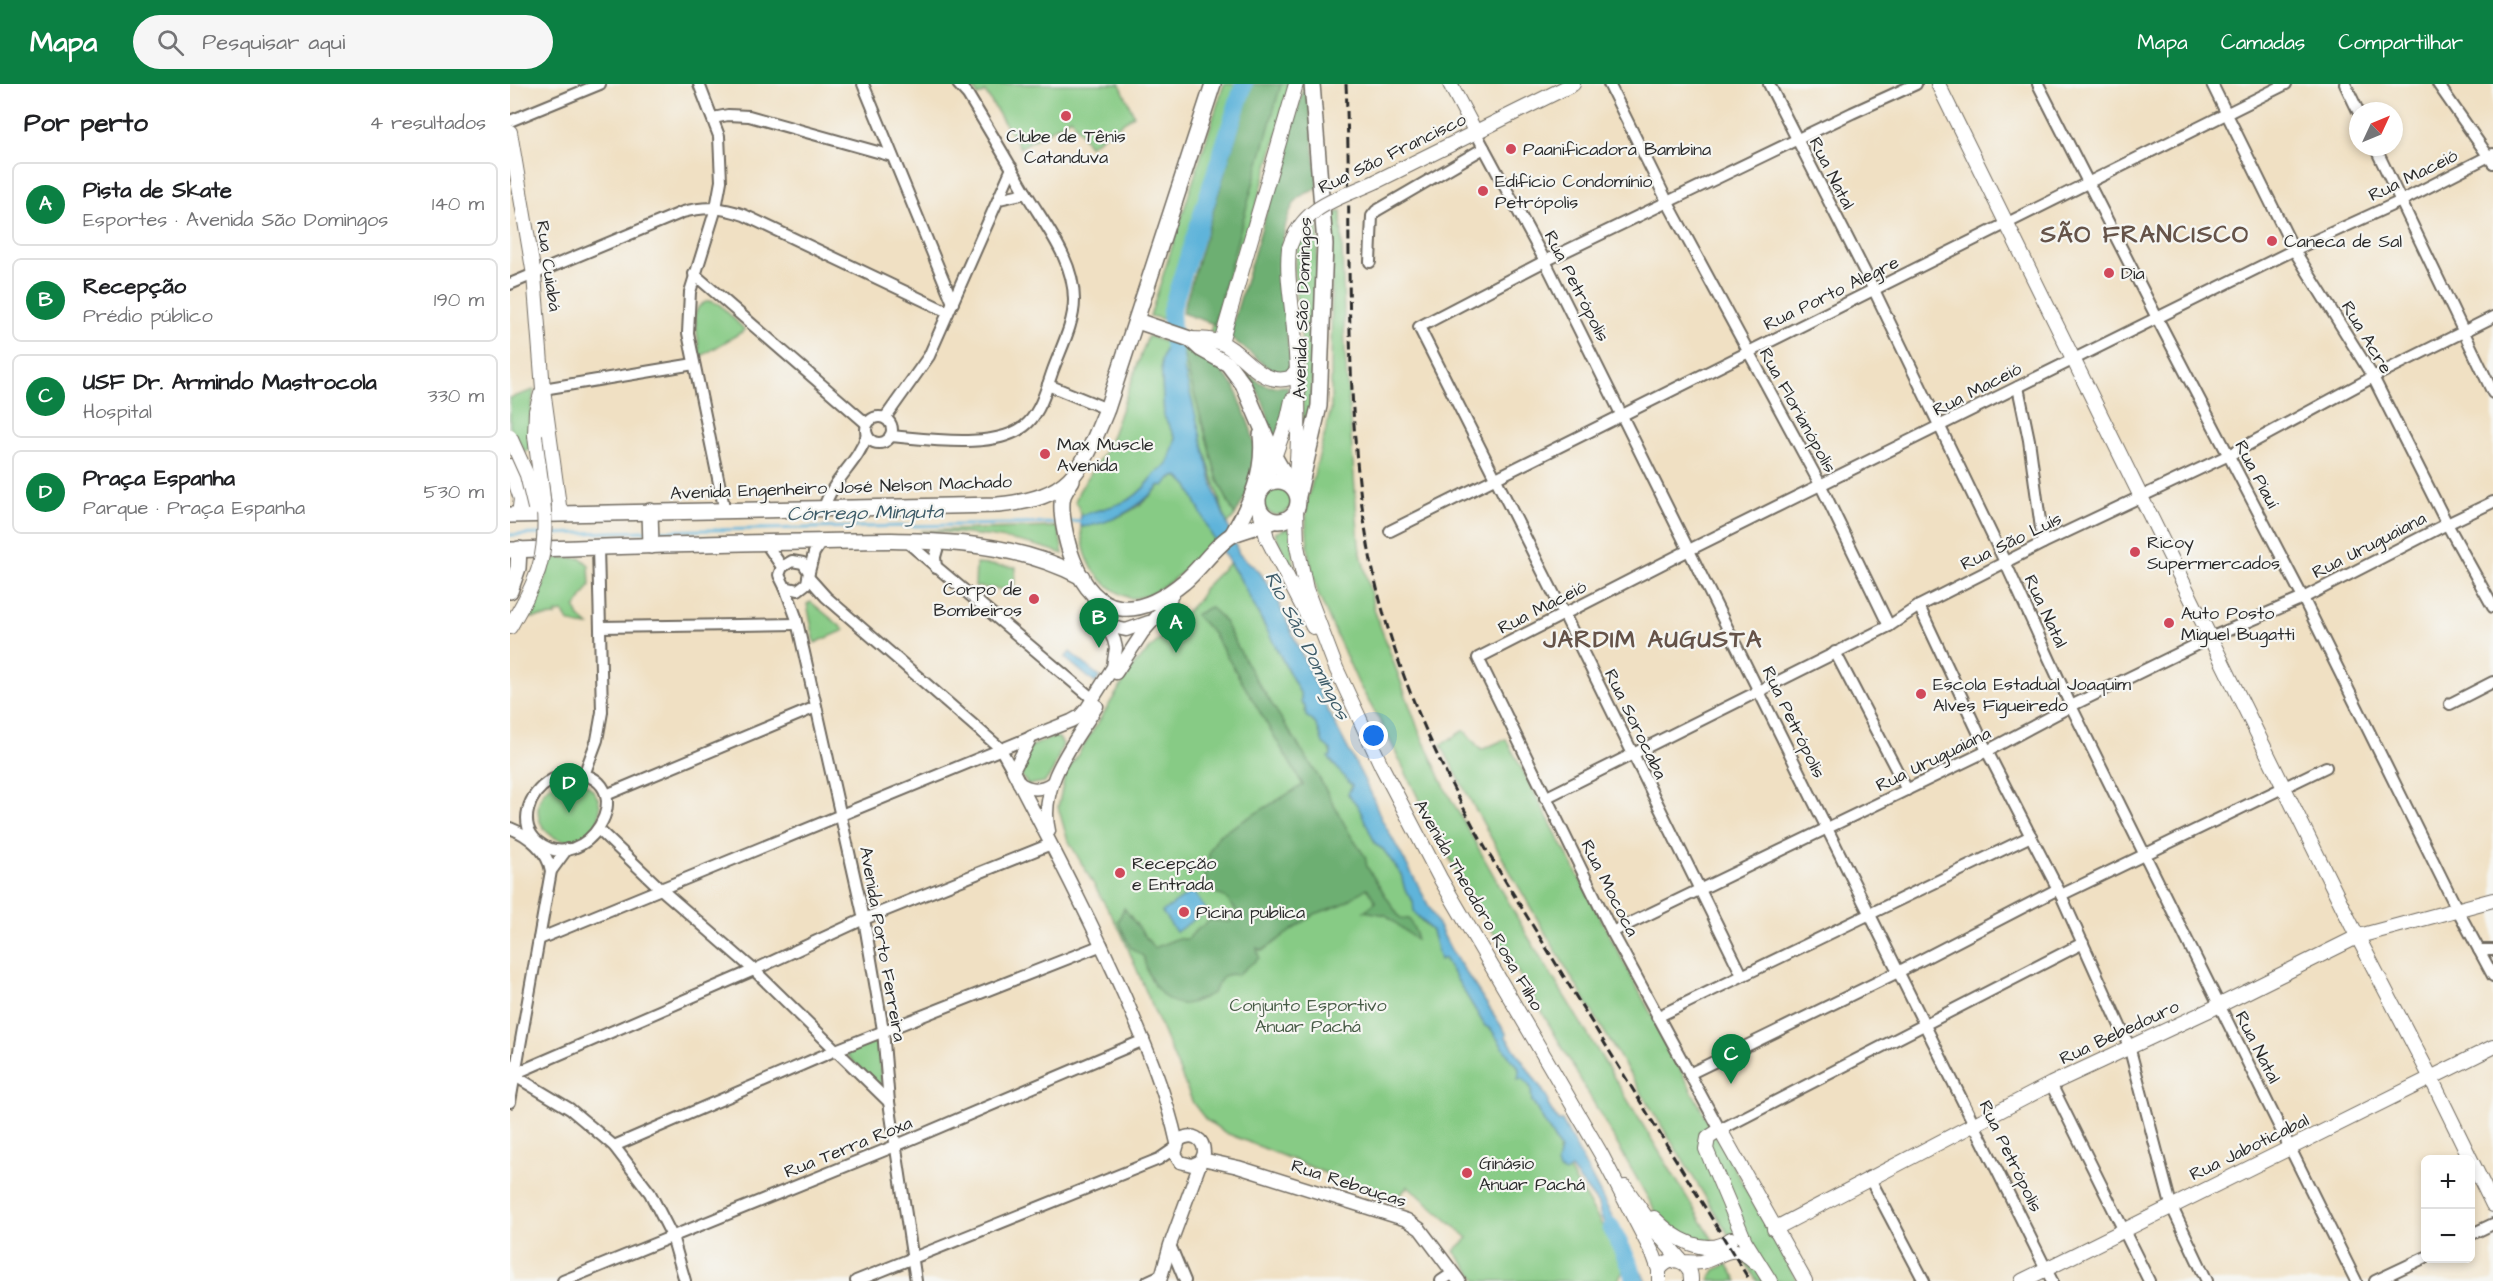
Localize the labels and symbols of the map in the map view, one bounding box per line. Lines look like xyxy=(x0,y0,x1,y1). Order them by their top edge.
north arrow xyxy=(2349,102,2403,156)
street label: Rua São Francisco xyxy=(1314,107,1470,200)
marker: Clube de Tênis Catanduva xyxy=(1059,109,1073,123)
place label: Clube de Tênis Catanduva xyxy=(1006,124,1126,170)
street label: Rua Natal xyxy=(1803,133,1860,214)
place label: Paanificadora Bambina xyxy=(1523,137,1711,162)
marker: Paanificadora Bambina xyxy=(1504,142,1518,156)
street label: Rua Maceió xyxy=(2364,143,2462,208)
place label: Edifício Condomínio Petrópolis xyxy=(1495,169,1652,215)
marker: Edifício Condomínio Petrópolis xyxy=(1476,184,1490,198)
street label: Avenida São Domingos xyxy=(1287,217,1319,399)
district label: SÃO FRANCISCO xyxy=(2039,218,2250,252)
street label: Rua Cuiabá xyxy=(530,219,567,313)
street label: Rua Petrópolis xyxy=(1538,226,1615,346)
place label: Caneca de Sal xyxy=(2284,229,2402,254)
marker: Caneca de Sal xyxy=(2265,234,2279,248)
street label: Rua Porto Alegre xyxy=(1759,250,1904,338)
place label: Dia xyxy=(2121,261,2145,286)
marker: Dia xyxy=(2102,266,2116,280)
street label: Rua Acre xyxy=(2335,296,2398,379)
street label: Rua Florianópolis xyxy=(1753,343,1842,477)
street label: Rua Maceió xyxy=(1929,356,2026,422)
place label: Max Muscle Avenida xyxy=(1057,432,1154,478)
street label: Rua Piauí xyxy=(2228,436,2285,513)
marker: Max Muscle Avenida xyxy=(1038,447,1052,461)
street label: Avenida Engenheiro José Nelson Machado xyxy=(670,469,1012,507)
water label: Córrego Minguta xyxy=(787,498,944,529)
street label: Rua São Luís xyxy=(1956,506,2066,577)
street label: Rua Uruguaiana xyxy=(2308,506,2431,586)
place label: Ricoy Supermercados xyxy=(2147,530,2280,576)
marker: Ricoy Supermercados xyxy=(2128,545,2142,559)
water label: Rio São Domingos xyxy=(1257,566,1357,726)
street label: Rua Natal xyxy=(2018,571,2073,652)
street label: Rua Maceió xyxy=(1494,574,1591,640)
place label: Corpo de Bombeiros xyxy=(933,577,1022,623)
marker: Corpo de Bombeiros xyxy=(1027,592,1041,606)
pin: B xyxy=(1080,598,1118,648)
place label: Auto Posto Miguel Bugatti xyxy=(2181,601,2295,648)
pin: A xyxy=(1156,604,1196,653)
marker: Auto Posto Miguel Bugatti xyxy=(2162,616,2176,630)
district label: JARDIM AUGUSTA xyxy=(1542,623,1763,657)
street label: Rua Petrópolis xyxy=(1756,662,1831,782)
street label: Rua Sorocaba xyxy=(1598,665,1673,784)
place label: Escola Estadual Joaquim Alves Figueiredo xyxy=(1933,672,2131,719)
marker: Escola Estadual Joaquim Alves Figueiredo xyxy=(1914,687,1928,701)
your location xyxy=(1359,721,1388,750)
street label: Rua Uruguaiana xyxy=(1872,721,1995,799)
pin: D xyxy=(550,764,588,813)
street label: Avenida Theodoro Rosa Filho xyxy=(1408,795,1549,1015)
street label: Rua Mococa xyxy=(1574,836,1645,941)
street label: Avenida Porto Ferreira xyxy=(853,845,912,1044)
place label: Recepção e Entrada xyxy=(1132,851,1216,897)
marker: Recepção e Entrada xyxy=(1113,866,1127,880)
place label: Picina publica xyxy=(1196,900,1305,925)
marker: Picina publica xyxy=(1177,905,1191,919)
park label: Conjunto Esportivo Anuar Pachá xyxy=(1229,993,1387,1039)
street label: Rua Bebedouro xyxy=(2055,994,2183,1071)
street label: Rua Natal xyxy=(2229,1007,2286,1088)
pin: C xyxy=(1712,1034,1750,1084)
street label: Rua Petrópolis xyxy=(1973,1096,2048,1216)
street label: Rua Jaboticabal xyxy=(2185,1108,2313,1187)
street label: Rua Terra Roxa xyxy=(780,1110,916,1185)
place label: Ginásio Anuar Pachá xyxy=(1479,1151,1585,1197)
street label: Rua Rebouças xyxy=(1288,1153,1410,1214)
marker: Ginásio Anuar Pachá xyxy=(1460,1166,1474,1180)

